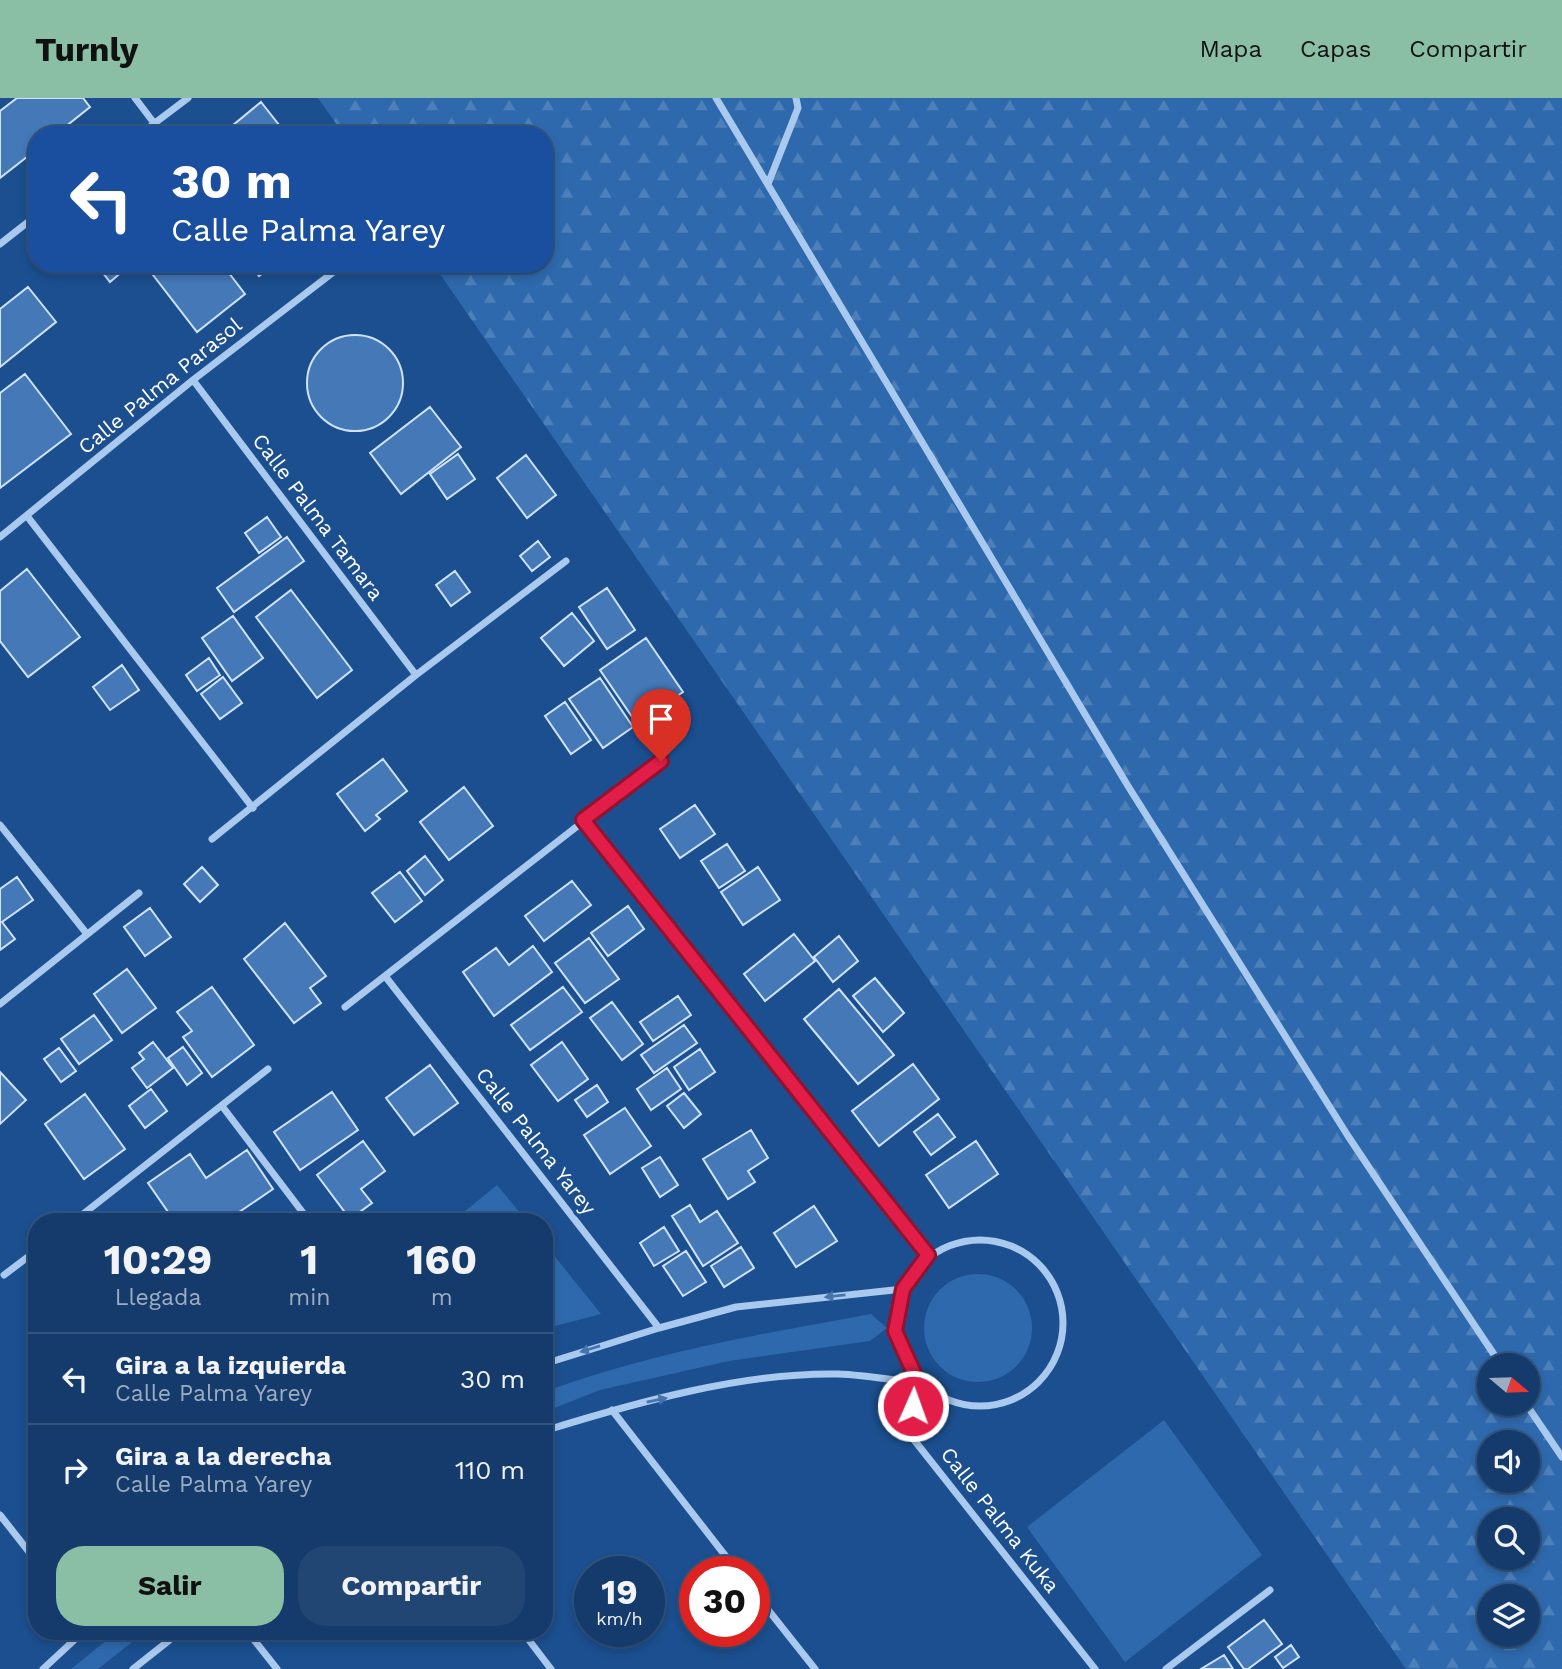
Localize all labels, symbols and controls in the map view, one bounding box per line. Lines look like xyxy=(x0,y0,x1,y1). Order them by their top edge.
text: Turnly xyxy=(35,30,138,69)
text: Mapa xyxy=(1199,35,1262,63)
text: Capas xyxy=(1300,35,1371,63)
text: Compartir xyxy=(1409,35,1527,63)
text: 30 m xyxy=(171,152,292,210)
icon: left xyxy=(56,154,147,245)
text: Calle Palma Yarey xyxy=(171,211,445,249)
street label: Calle Palma Parasol xyxy=(73,312,247,459)
street label: Calle Palma Tamara xyxy=(248,428,389,605)
pin xyxy=(631,689,691,761)
icon: arrive xyxy=(642,700,680,738)
street label: Calle Palma Yarey xyxy=(471,1062,602,1219)
text: 10:29 xyxy=(104,1235,212,1284)
text: 1 xyxy=(300,1235,318,1284)
text: 160 xyxy=(406,1235,477,1284)
text: Llegada xyxy=(115,1284,201,1311)
text: min xyxy=(288,1284,331,1311)
text: m xyxy=(431,1284,453,1311)
one-way arrow xyxy=(824,1291,846,1302)
one-way arrow xyxy=(579,1345,600,1355)
text: Gira a la izquierda xyxy=(115,1350,346,1380)
north arrow xyxy=(1477,1353,1540,1416)
map controls xyxy=(1477,1353,1540,1647)
icon: left xyxy=(56,1360,94,1398)
text: 30 m xyxy=(460,1364,525,1394)
position arrow xyxy=(876,1369,950,1443)
text: Calle Palma Yarey xyxy=(115,1380,312,1407)
one-way arrow xyxy=(646,1394,668,1405)
button: sound xyxy=(1477,1430,1540,1493)
text: Gira a la derecha xyxy=(115,1441,331,1471)
street label: Calle Palma Kuka xyxy=(936,1442,1065,1598)
icon: right xyxy=(56,1451,94,1489)
text: 110 m xyxy=(455,1455,525,1485)
text: Calle Palma Yarey xyxy=(115,1471,312,1498)
button: search xyxy=(1477,1507,1540,1570)
button: Salir xyxy=(56,1546,284,1626)
button: Compartir xyxy=(298,1546,525,1626)
speed limit sign: 30 xyxy=(679,1556,770,1647)
text: 19 xyxy=(601,1571,638,1613)
button: layers xyxy=(1477,1584,1540,1647)
text: km/h xyxy=(596,1608,643,1629)

